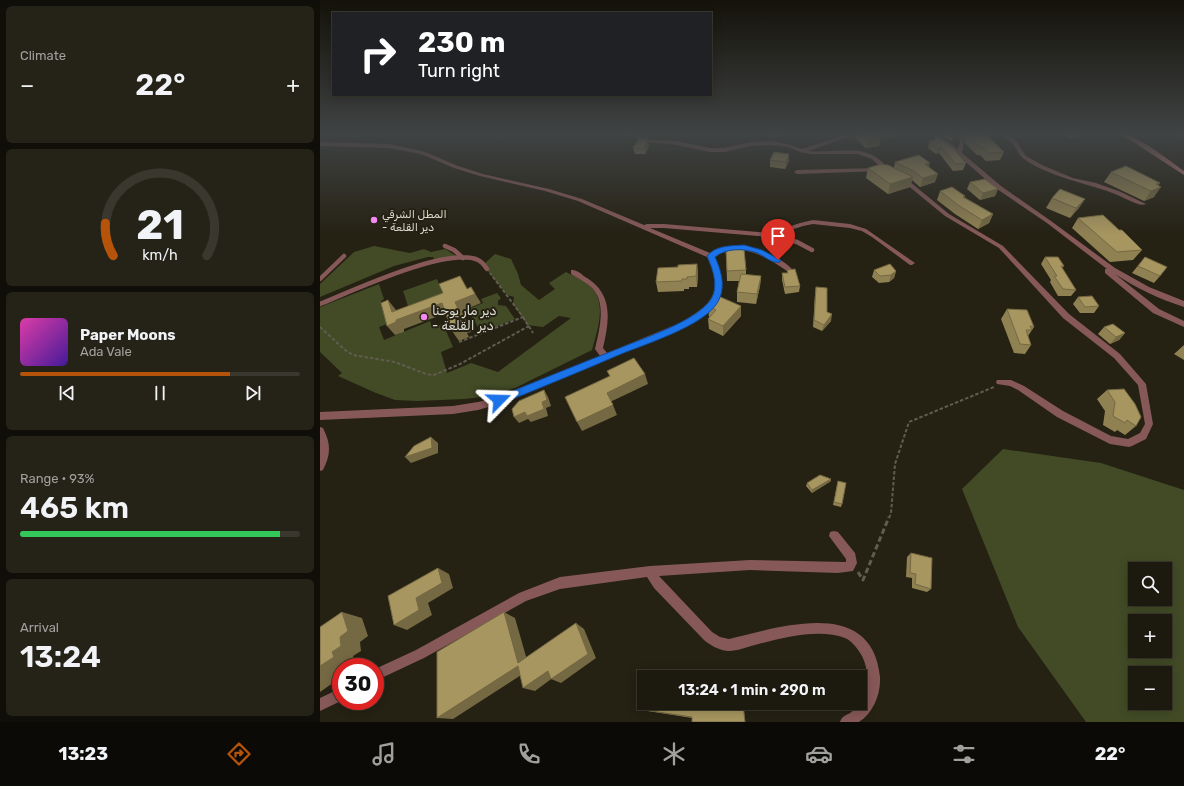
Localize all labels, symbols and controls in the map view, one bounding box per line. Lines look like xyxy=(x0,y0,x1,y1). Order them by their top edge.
text: 230 m xyxy=(418,26,505,59)
icon: right xyxy=(352,28,404,80)
text: Climate xyxy=(20,48,66,63)
text: Turn right xyxy=(418,60,500,82)
text: 22° xyxy=(135,67,185,103)
text: − xyxy=(20,72,34,99)
text: + xyxy=(286,72,300,99)
text: 21 xyxy=(136,200,184,249)
place label: المطل الشرقي - دير القلعة xyxy=(382,208,447,234)
marker: المطل الشرقي - دير القلعة xyxy=(369,215,379,225)
pin xyxy=(761,219,795,260)
icon: arrive xyxy=(767,225,789,247)
text: km/h xyxy=(142,246,178,263)
place label: دير مار يوحنا - دير القلعة xyxy=(432,303,497,334)
marker: دير مار يوحنا - دير القلعة xyxy=(419,312,429,322)
text: Paper Moons xyxy=(80,326,176,344)
text: Ada Vale xyxy=(80,344,132,359)
position arrow xyxy=(478,379,520,421)
icon: previous xyxy=(56,382,78,404)
icon: pause xyxy=(149,382,171,404)
icon: next xyxy=(242,382,264,404)
text: Range · 93% xyxy=(20,471,94,486)
text: 465 km xyxy=(20,490,129,526)
map controls xyxy=(1128,562,1172,710)
button: search xyxy=(1128,562,1172,606)
button: + xyxy=(1128,614,1172,658)
text: Arrival xyxy=(20,620,59,635)
text: 13:24 xyxy=(20,639,101,675)
speed limit sign: 30 xyxy=(332,658,384,710)
button: − xyxy=(1128,666,1172,710)
text: 13:24 · 1 min · 290 m xyxy=(678,681,826,699)
icon: directions xyxy=(225,740,253,768)
icon: music xyxy=(370,740,398,768)
icon: phone xyxy=(515,740,543,768)
icon: climate xyxy=(660,740,688,768)
icon: car xyxy=(805,740,833,768)
icon: filters xyxy=(950,740,978,768)
text: 13:23 xyxy=(58,743,108,765)
text: 22° xyxy=(1095,743,1125,765)

